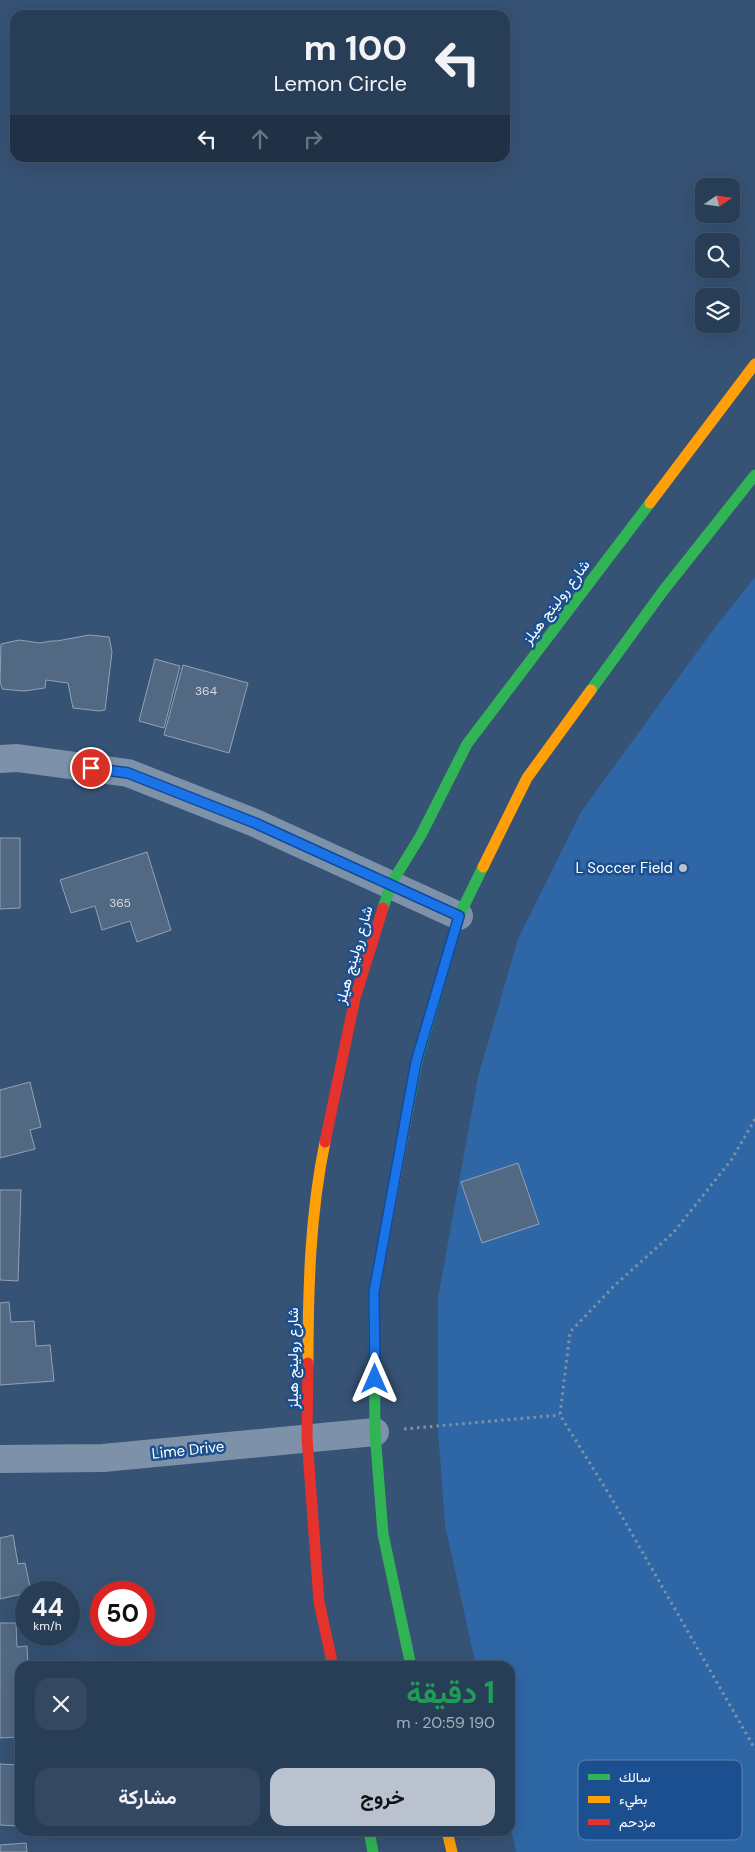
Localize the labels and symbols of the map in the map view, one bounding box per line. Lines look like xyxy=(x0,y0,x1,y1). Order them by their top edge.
north arrow xyxy=(695,178,740,222)
street label: شارع رولينج هيلز xyxy=(517,555,595,650)
house number: 364 xyxy=(195,683,217,699)
pin xyxy=(70,747,112,789)
place label: L Soccer Field xyxy=(575,858,673,878)
marker: L Soccer Field xyxy=(677,862,689,874)
house number: 365 xyxy=(109,895,131,911)
street label: شارع رولينج هيلز xyxy=(330,903,379,1008)
street label: شارع رولينج هيلز xyxy=(283,1307,304,1410)
position arrow xyxy=(348,1352,400,1404)
street label: Lime Drive xyxy=(151,1436,225,1464)
speed limit sign: 50 xyxy=(90,1581,155,1646)
legend xyxy=(578,1760,742,1840)
text: سالك xyxy=(619,1768,650,1786)
text: بطيء xyxy=(619,1790,647,1811)
text: مزدحم xyxy=(619,1813,656,1831)

